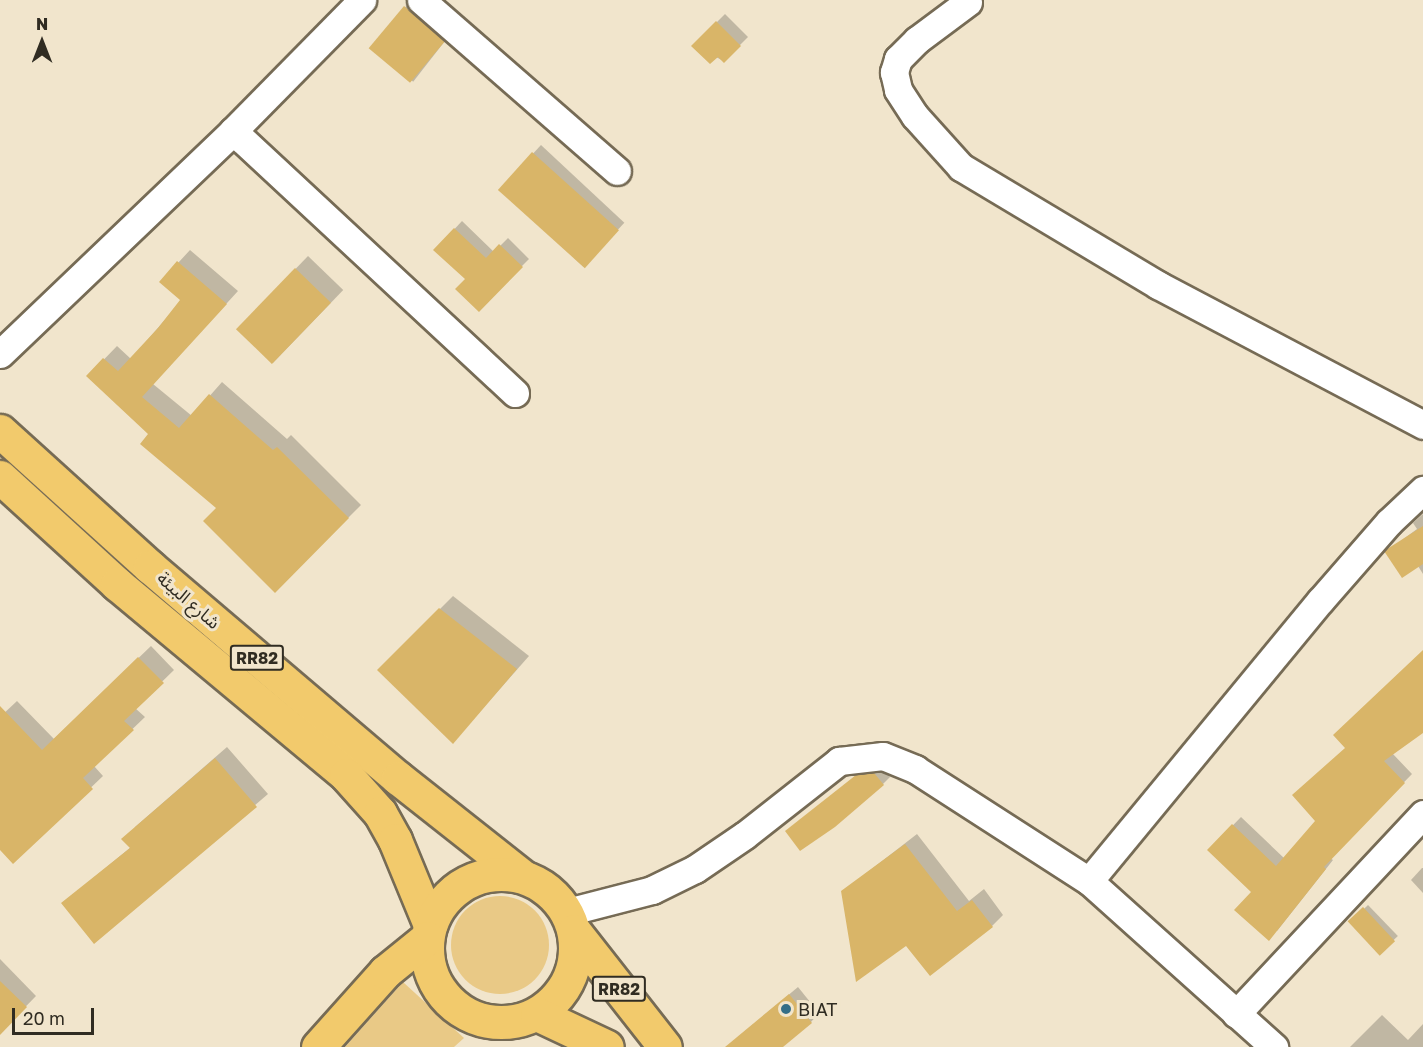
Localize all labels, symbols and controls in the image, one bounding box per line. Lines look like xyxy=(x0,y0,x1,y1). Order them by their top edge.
north arrow xyxy=(12,12,72,72)
text: N xyxy=(36,14,48,34)
street label: شارع البيئة xyxy=(153,567,225,633)
road number: RR82 xyxy=(228,645,286,671)
road number: RR82 xyxy=(590,976,648,1002)
scale bar xyxy=(15,996,98,1034)
place label: BIAT xyxy=(798,998,837,1020)
marker: BIAT xyxy=(779,1002,793,1016)
text: 20 m xyxy=(23,1007,65,1029)

